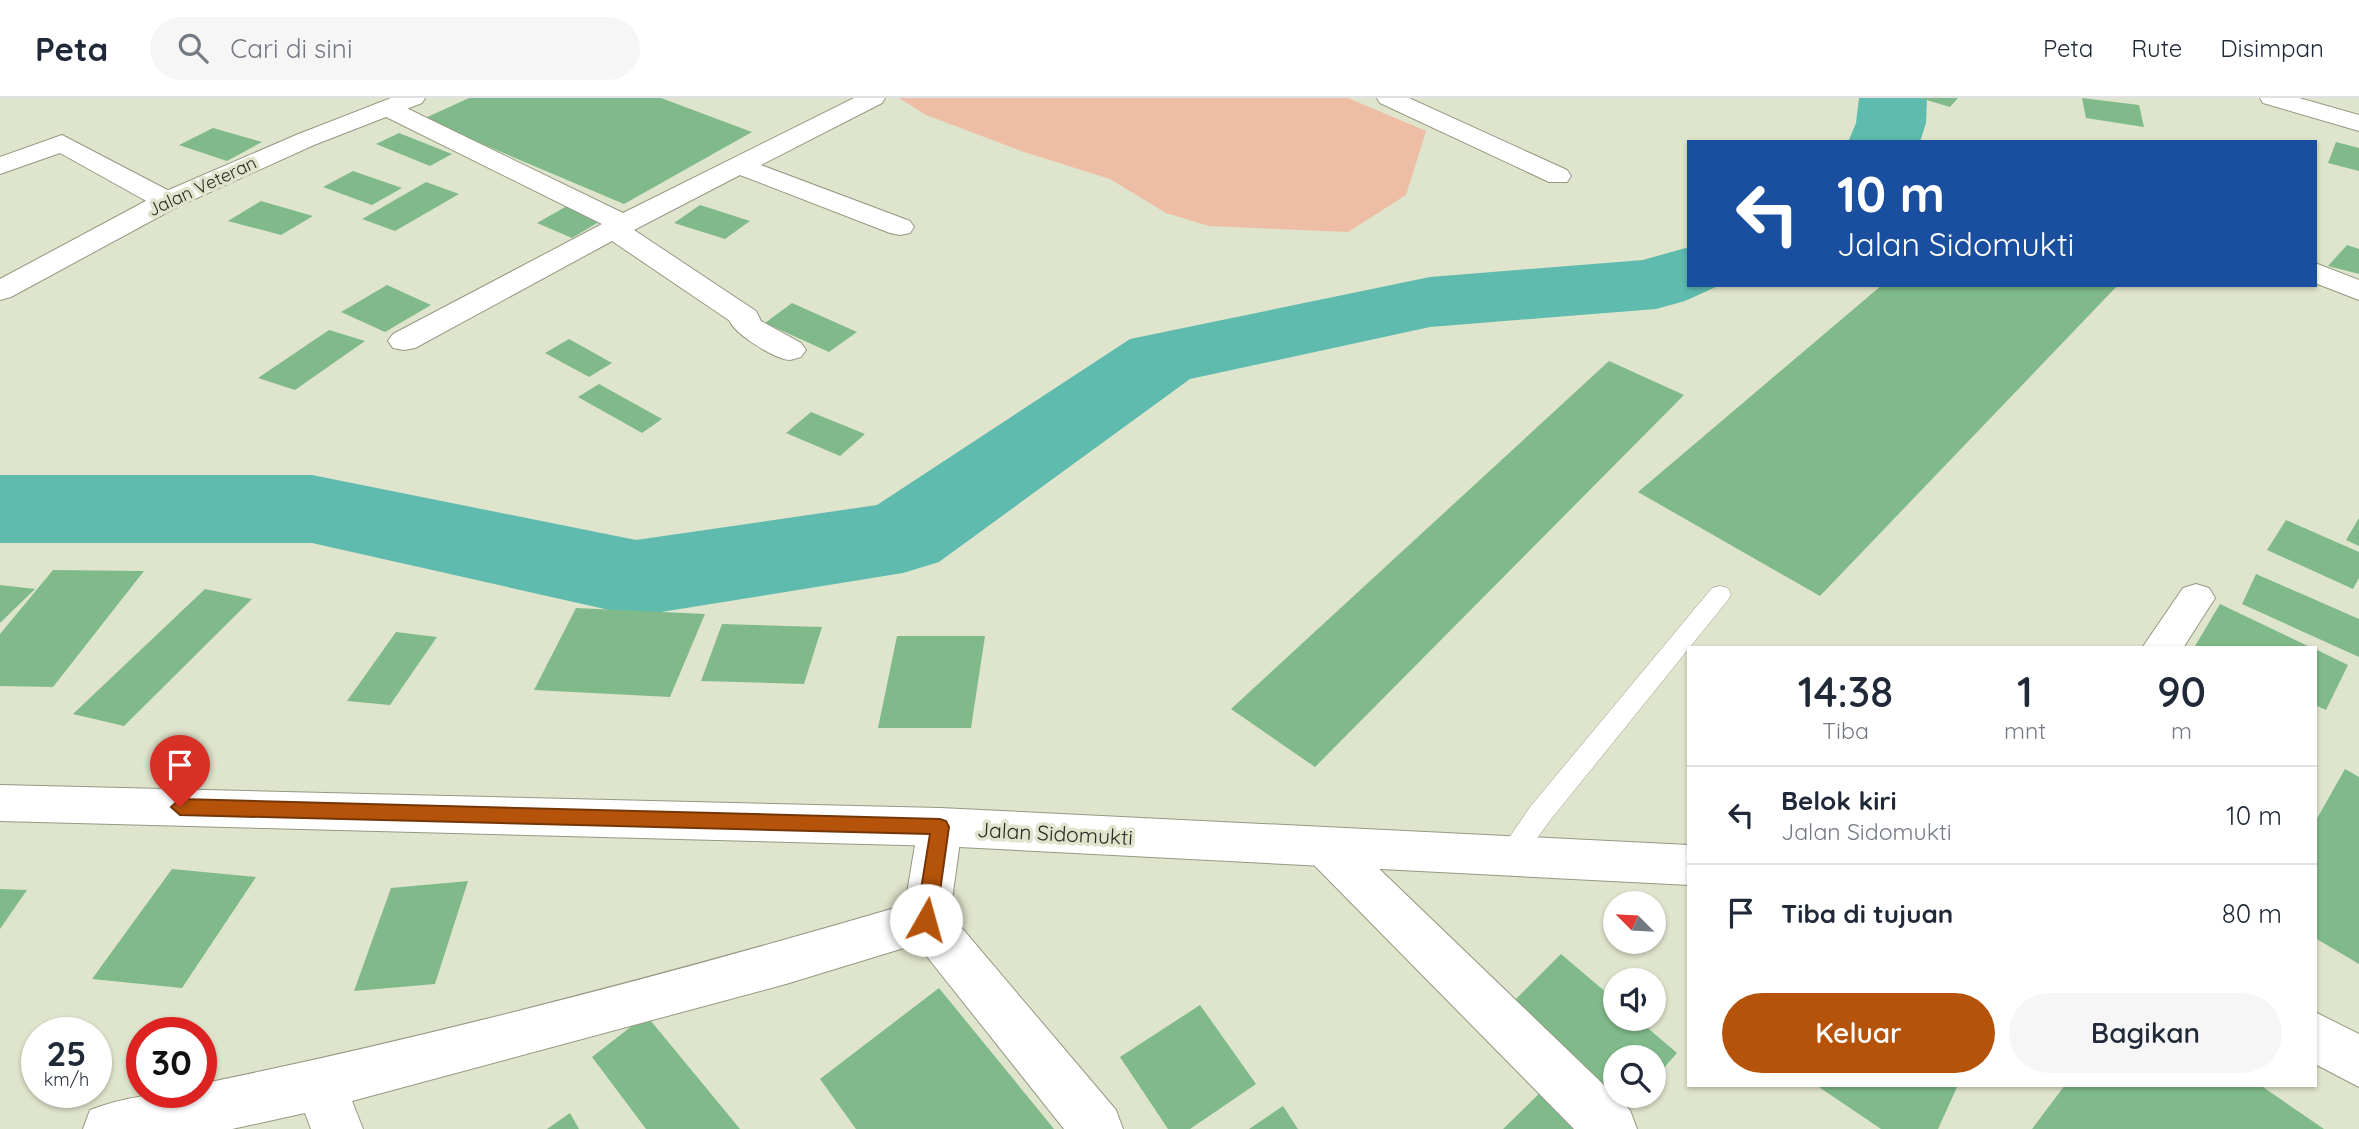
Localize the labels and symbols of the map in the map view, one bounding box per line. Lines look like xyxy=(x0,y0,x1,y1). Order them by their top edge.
street label: Jalan Veteran xyxy=(144,151,260,221)
pin xyxy=(150,735,210,807)
street label: Jalan Sidomukti xyxy=(977,816,1133,850)
position arrow xyxy=(889,883,963,957)
north arrow xyxy=(1603,891,1666,954)
speed limit sign: 30 xyxy=(126,1017,217,1108)

